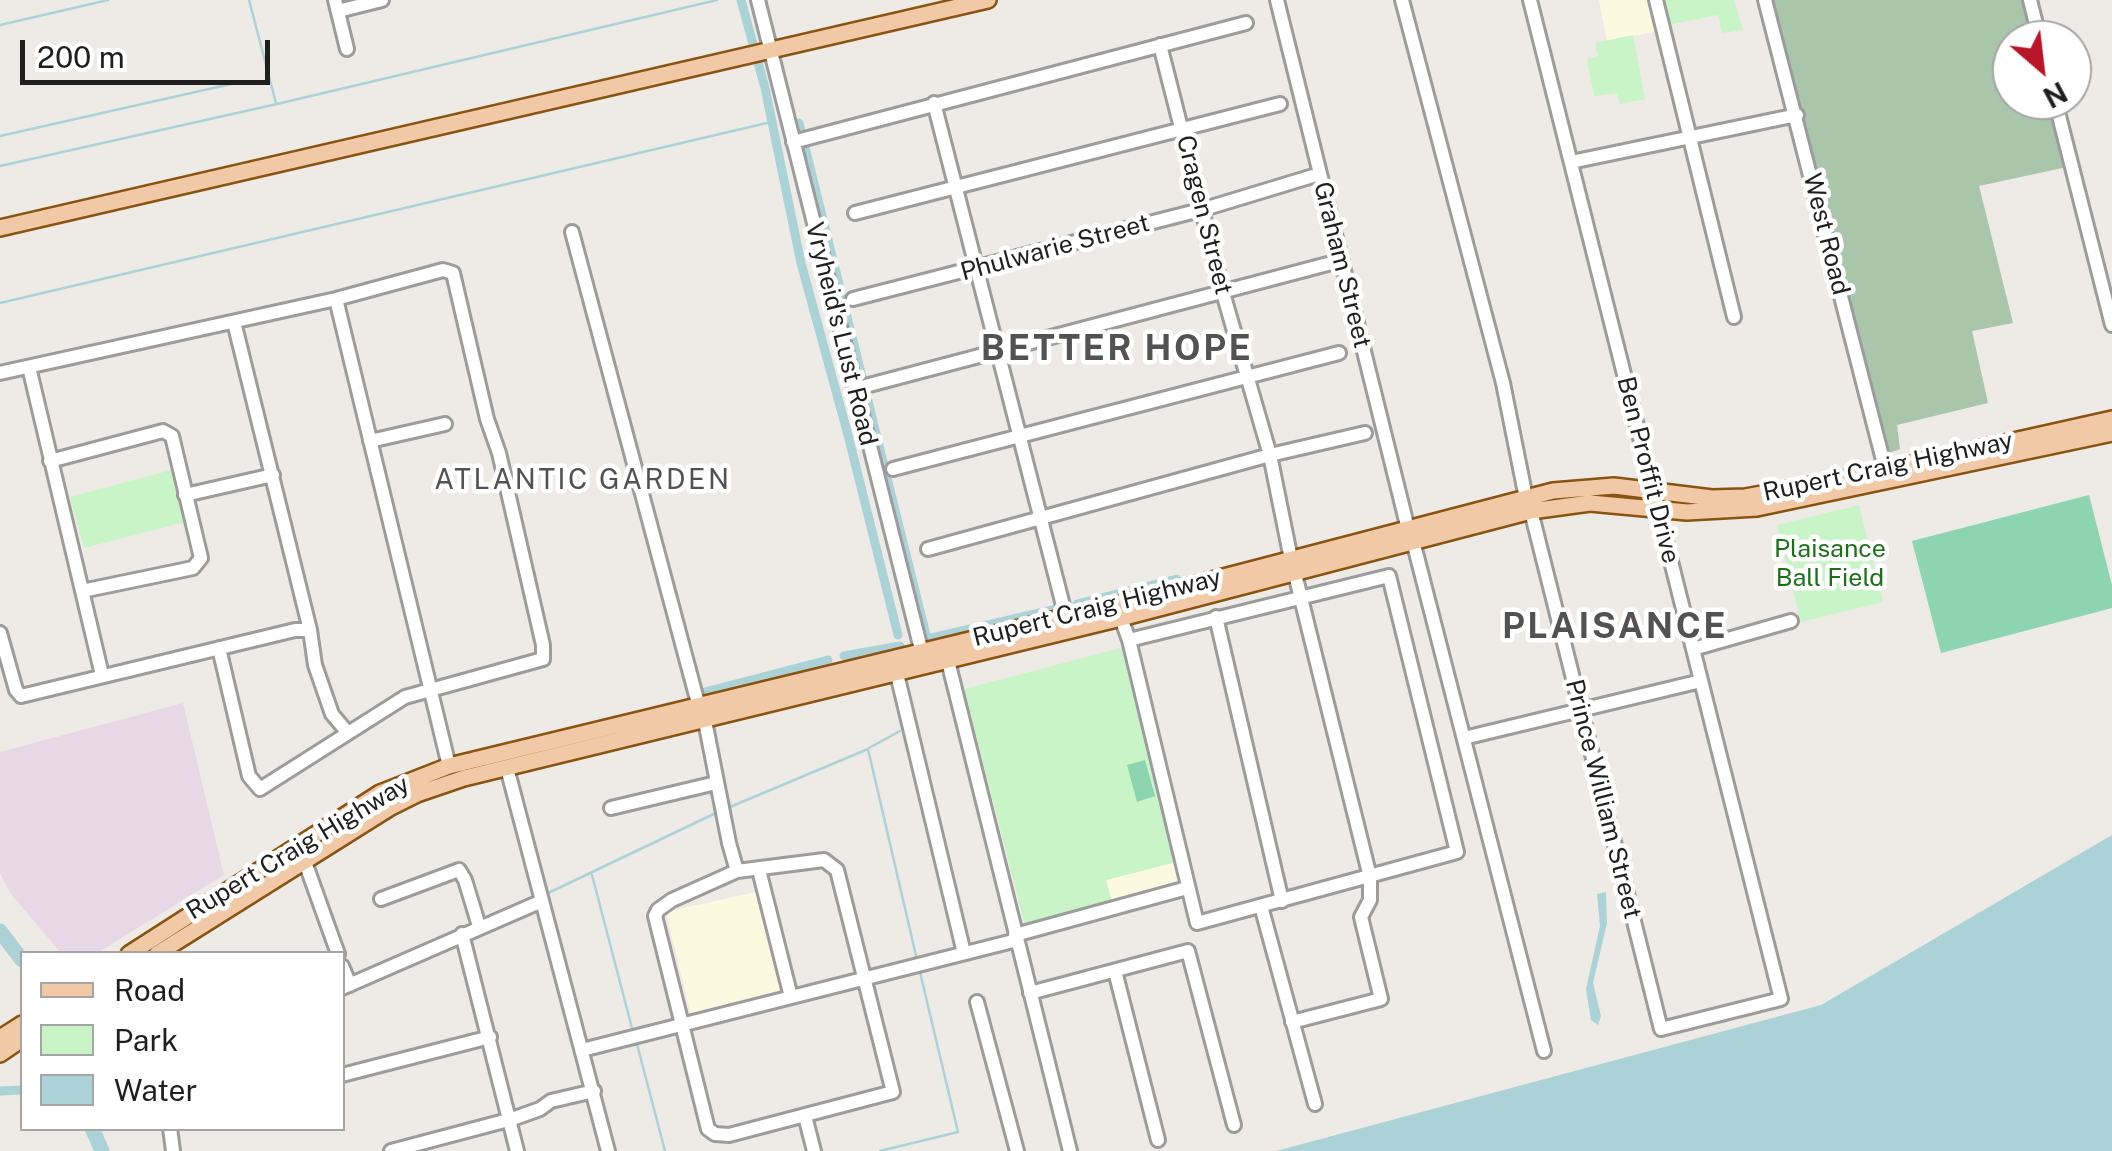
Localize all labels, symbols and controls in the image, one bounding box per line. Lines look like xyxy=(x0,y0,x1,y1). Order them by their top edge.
scale bar xyxy=(25,20,275,82)
north arrow xyxy=(1992,20,2092,120)
text: 200 m xyxy=(37,39,125,75)
text: N xyxy=(2038,75,2073,115)
street label: Cragen Street xyxy=(1170,132,1238,298)
street label: West Road xyxy=(1796,170,1856,298)
street label: Graham Street xyxy=(1307,179,1377,351)
street label: Phulwarie Street xyxy=(957,208,1153,288)
street label: Vryheid's Lust Road xyxy=(799,219,883,449)
district label: BETTER HOPE xyxy=(981,328,1253,370)
street label: Ben Proffit Drive xyxy=(1610,373,1686,567)
street label: Rupert Craig Highway xyxy=(1760,426,2016,508)
district label: ATLANTIC GARDEN xyxy=(434,463,732,497)
park label: Plaisance Ball Field xyxy=(1774,534,1886,593)
street label: Rupert Craig Highway xyxy=(970,563,1224,653)
district label: PLAISANCE xyxy=(1502,606,1728,648)
street label: Prince William Street xyxy=(1559,676,1647,922)
street label: Rupert Craig Highway xyxy=(181,770,415,926)
legend xyxy=(20,951,345,1131)
text: Road xyxy=(114,972,185,1008)
text: Park xyxy=(114,1022,178,1058)
text: Water xyxy=(114,1072,197,1108)

